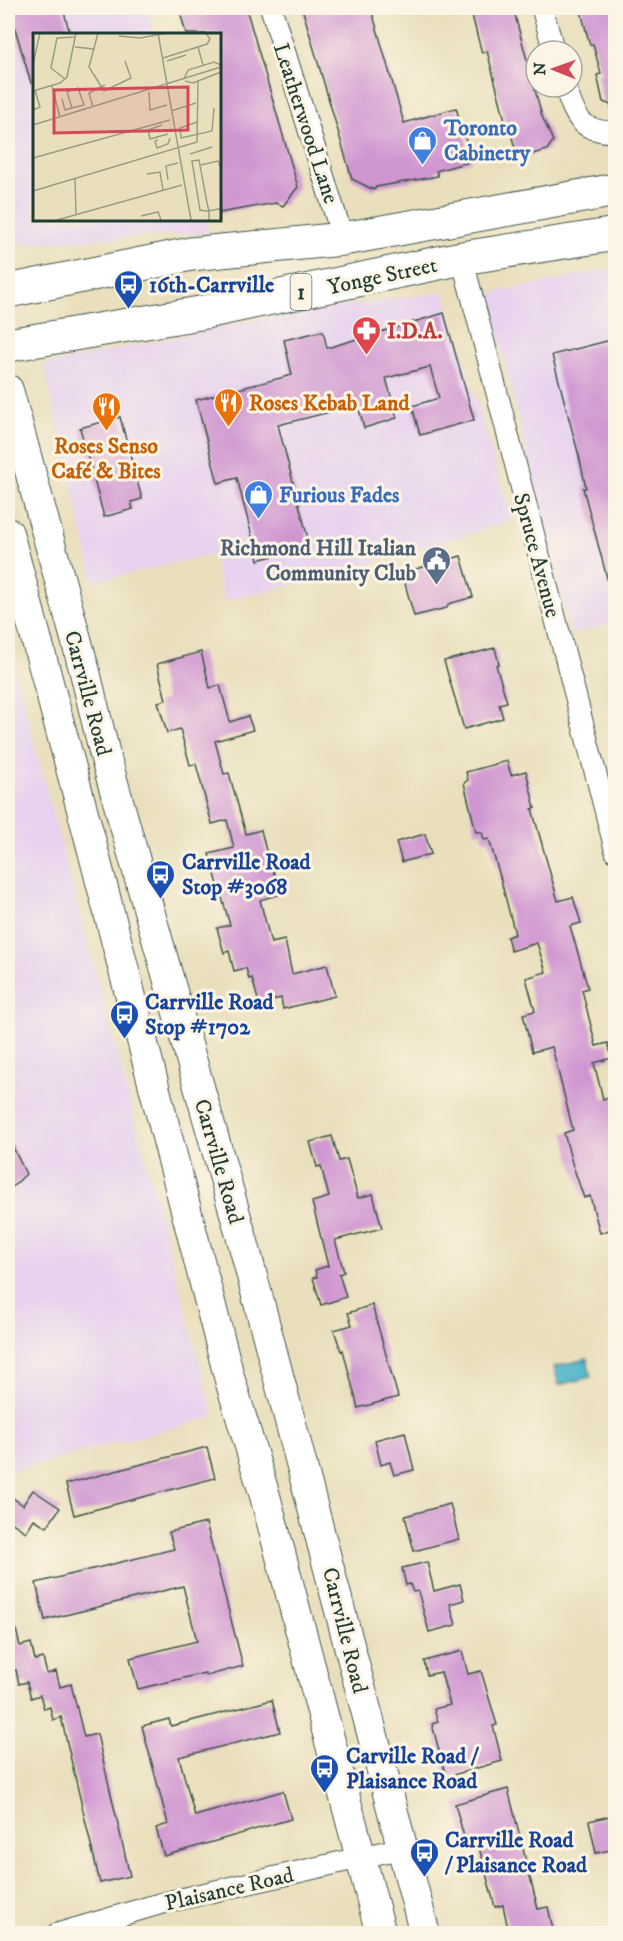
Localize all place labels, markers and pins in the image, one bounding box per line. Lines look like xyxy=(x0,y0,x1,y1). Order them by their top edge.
place label: Toronto Cabinetry xyxy=(443,115,531,167)
shop icon: Toronto Cabinetry xyxy=(407,124,439,166)
bus stop icon: 16th-Carrville xyxy=(112,268,144,310)
place label: 16th-Carrville xyxy=(149,272,274,299)
pharmacy icon: I.D.A. xyxy=(350,314,382,356)
place label: I.D.A. xyxy=(387,318,443,345)
restaurant icon: Roses Kebab Land xyxy=(212,386,244,428)
restaurant icon: Roses Senso Café & Bites xyxy=(90,390,122,432)
place label: Roses Kebab Land xyxy=(249,390,410,417)
place label: Roses Senso Café & Bites xyxy=(51,433,161,485)
shop icon: Furious Fades xyxy=(242,478,274,520)
place label: Furious Fades xyxy=(279,482,400,509)
place label: Richmond Hill Italian Community Club xyxy=(220,535,416,587)
public building icon: Richmond Hill Italian Community Club xyxy=(421,544,453,586)
place label: Carrville Road Stop #3068 xyxy=(182,849,312,901)
bus stop icon: Carrville Road Stop #3068 xyxy=(145,858,177,900)
place label: Carrville Road Stop #1702 xyxy=(145,989,275,1041)
bus stop icon: Carrville Road Stop #1702 xyxy=(108,998,140,1040)
place label: Carville Road / Plaisance Road xyxy=(346,1743,479,1795)
bus stop icon: Carville Road / Plaisance Road xyxy=(309,1752,341,1794)
place label: Carrville Road / Plaisance Road xyxy=(444,1827,588,1879)
bus stop icon: Carrville Road / Plaisance Road xyxy=(408,1836,440,1878)

